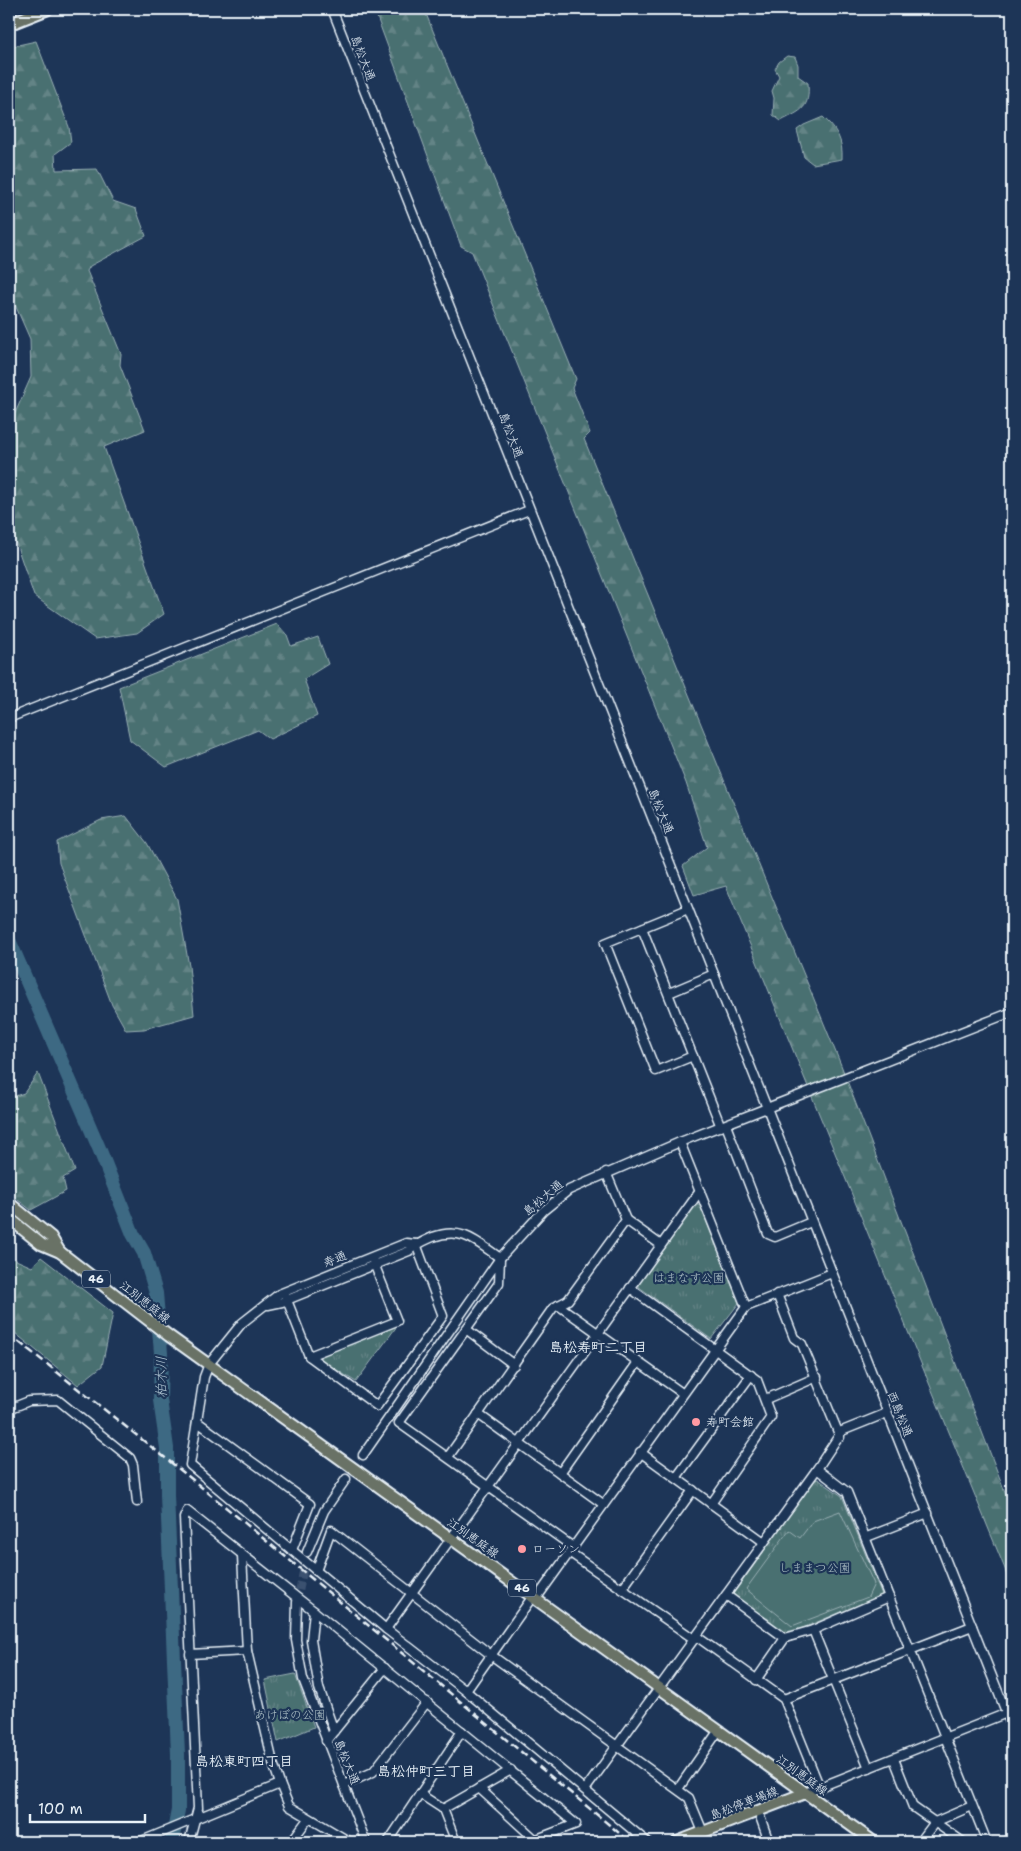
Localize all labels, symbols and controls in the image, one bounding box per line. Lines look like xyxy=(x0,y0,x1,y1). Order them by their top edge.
street label: 島松大通 xyxy=(347,33,379,83)
street label: 島松大通 xyxy=(495,410,527,460)
street label: 島松大通 xyxy=(645,786,677,836)
street label: 島松大通 xyxy=(519,1176,567,1220)
street label: 寿通 xyxy=(321,1247,349,1271)
road number: 46 xyxy=(82,1270,110,1288)
park label: はまなす公園 xyxy=(653,1270,725,1286)
street label: 江別恵庭線 xyxy=(116,1277,174,1327)
district label: 島松寿町二丁目 xyxy=(549,1338,647,1356)
water label: 柏木川 xyxy=(152,1356,170,1398)
street label: 西島松通 xyxy=(884,1389,916,1439)
place label: 寿町会館 xyxy=(706,1414,754,1430)
marker: 寿町会館 xyxy=(690,1416,702,1428)
street label: 江別恵庭線 xyxy=(444,1514,502,1562)
place label: ローソン xyxy=(532,1541,580,1557)
marker: ローソン xyxy=(516,1543,528,1555)
park label: しままつ公園 xyxy=(779,1560,851,1576)
road number: 46 xyxy=(508,1580,536,1596)
park label: あけぼの公園 xyxy=(254,1707,326,1723)
street label: 島松大通 xyxy=(331,1737,363,1787)
street label: 江別恵庭線 xyxy=(773,1751,831,1799)
district label: 島松東町四丁目 xyxy=(195,1752,293,1770)
district label: 島松仲町三丁目 xyxy=(377,1762,475,1780)
street label: 島松停車場線 xyxy=(708,1783,780,1823)
scale bar xyxy=(30,1791,145,1823)
text: 100 m xyxy=(38,1799,83,1819)

